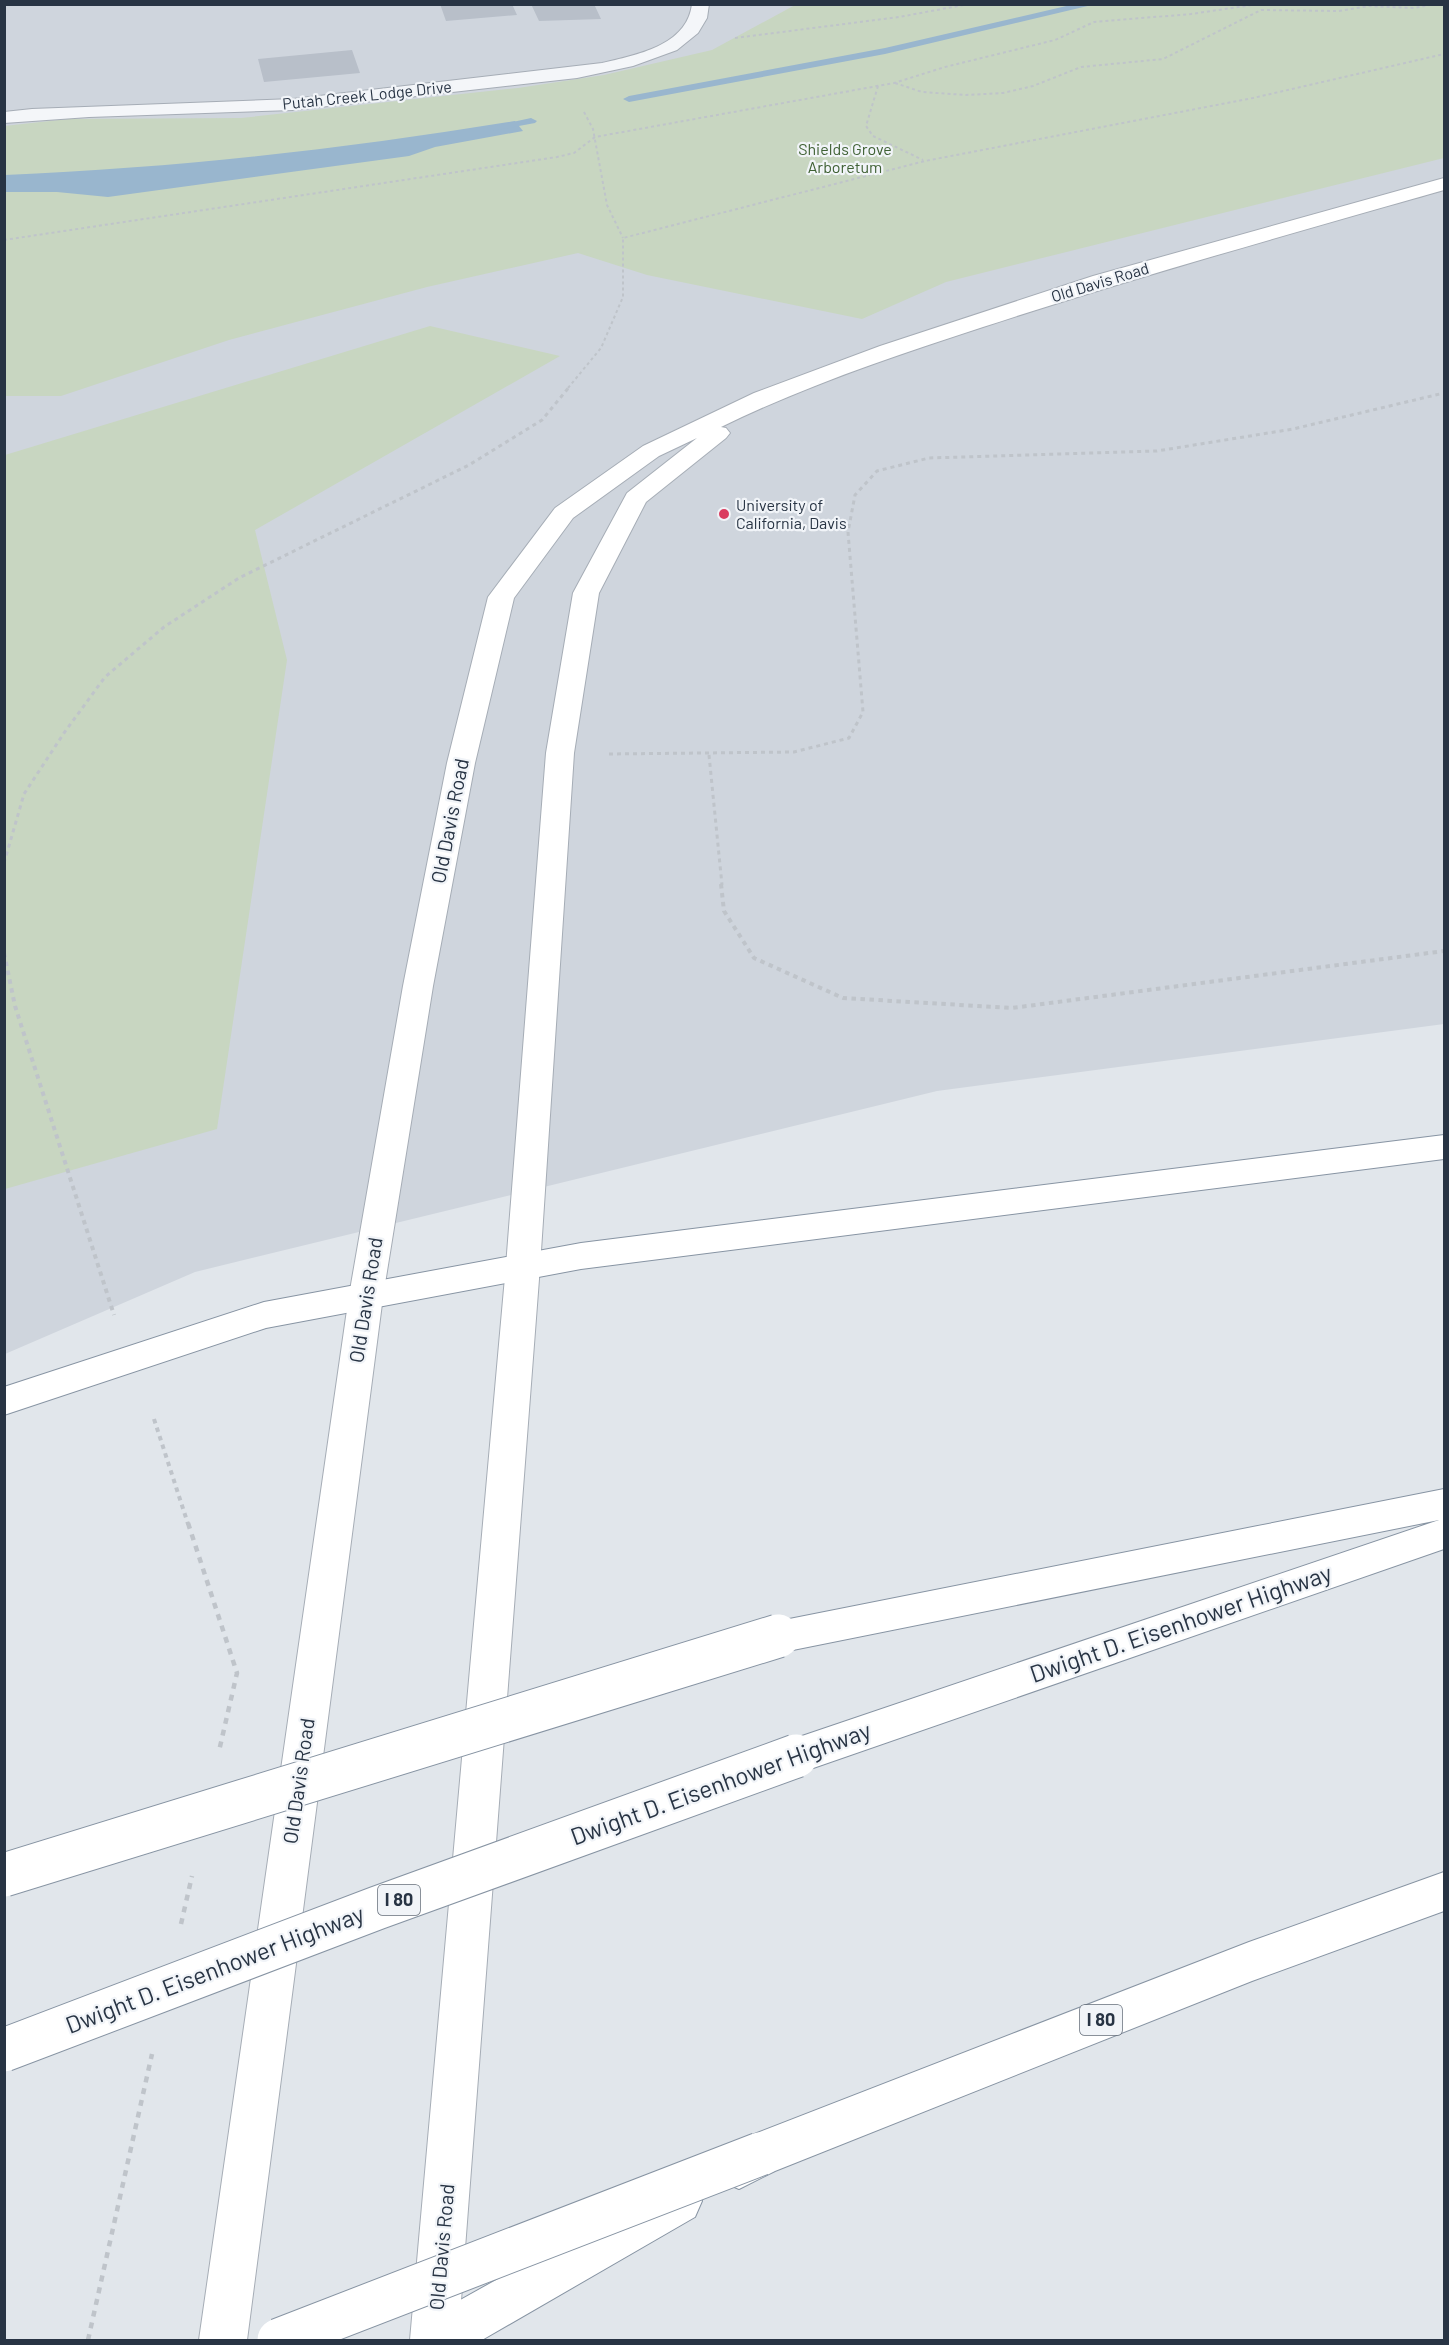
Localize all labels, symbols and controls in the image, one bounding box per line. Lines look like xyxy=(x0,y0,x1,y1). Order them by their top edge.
street label: Putah Creek Lodge Drive xyxy=(281,76,453,113)
park label: Shields Grove Arboretum xyxy=(798,139,892,176)
street label: Old Davis Road xyxy=(1049,258,1151,305)
place label: University of California, Davis xyxy=(736,495,847,532)
marker: University of California, Davis xyxy=(717,507,731,521)
street label: Old Davis Road xyxy=(425,756,473,885)
street label: Old Davis Road xyxy=(343,1235,387,1364)
street label: Dwight D. Eisenhower Highway xyxy=(1026,1557,1335,1688)
street label: Dwight D. Eisenhower Highway xyxy=(566,1715,875,1851)
street label: Old Davis Road xyxy=(277,1716,319,1845)
road number: I 80 xyxy=(378,1885,420,1915)
street label: Dwight D. Eisenhower Highway xyxy=(61,1898,368,2039)
road number: I 80 xyxy=(1080,2005,1122,2035)
street label: Old Davis Road xyxy=(424,2183,458,2311)

